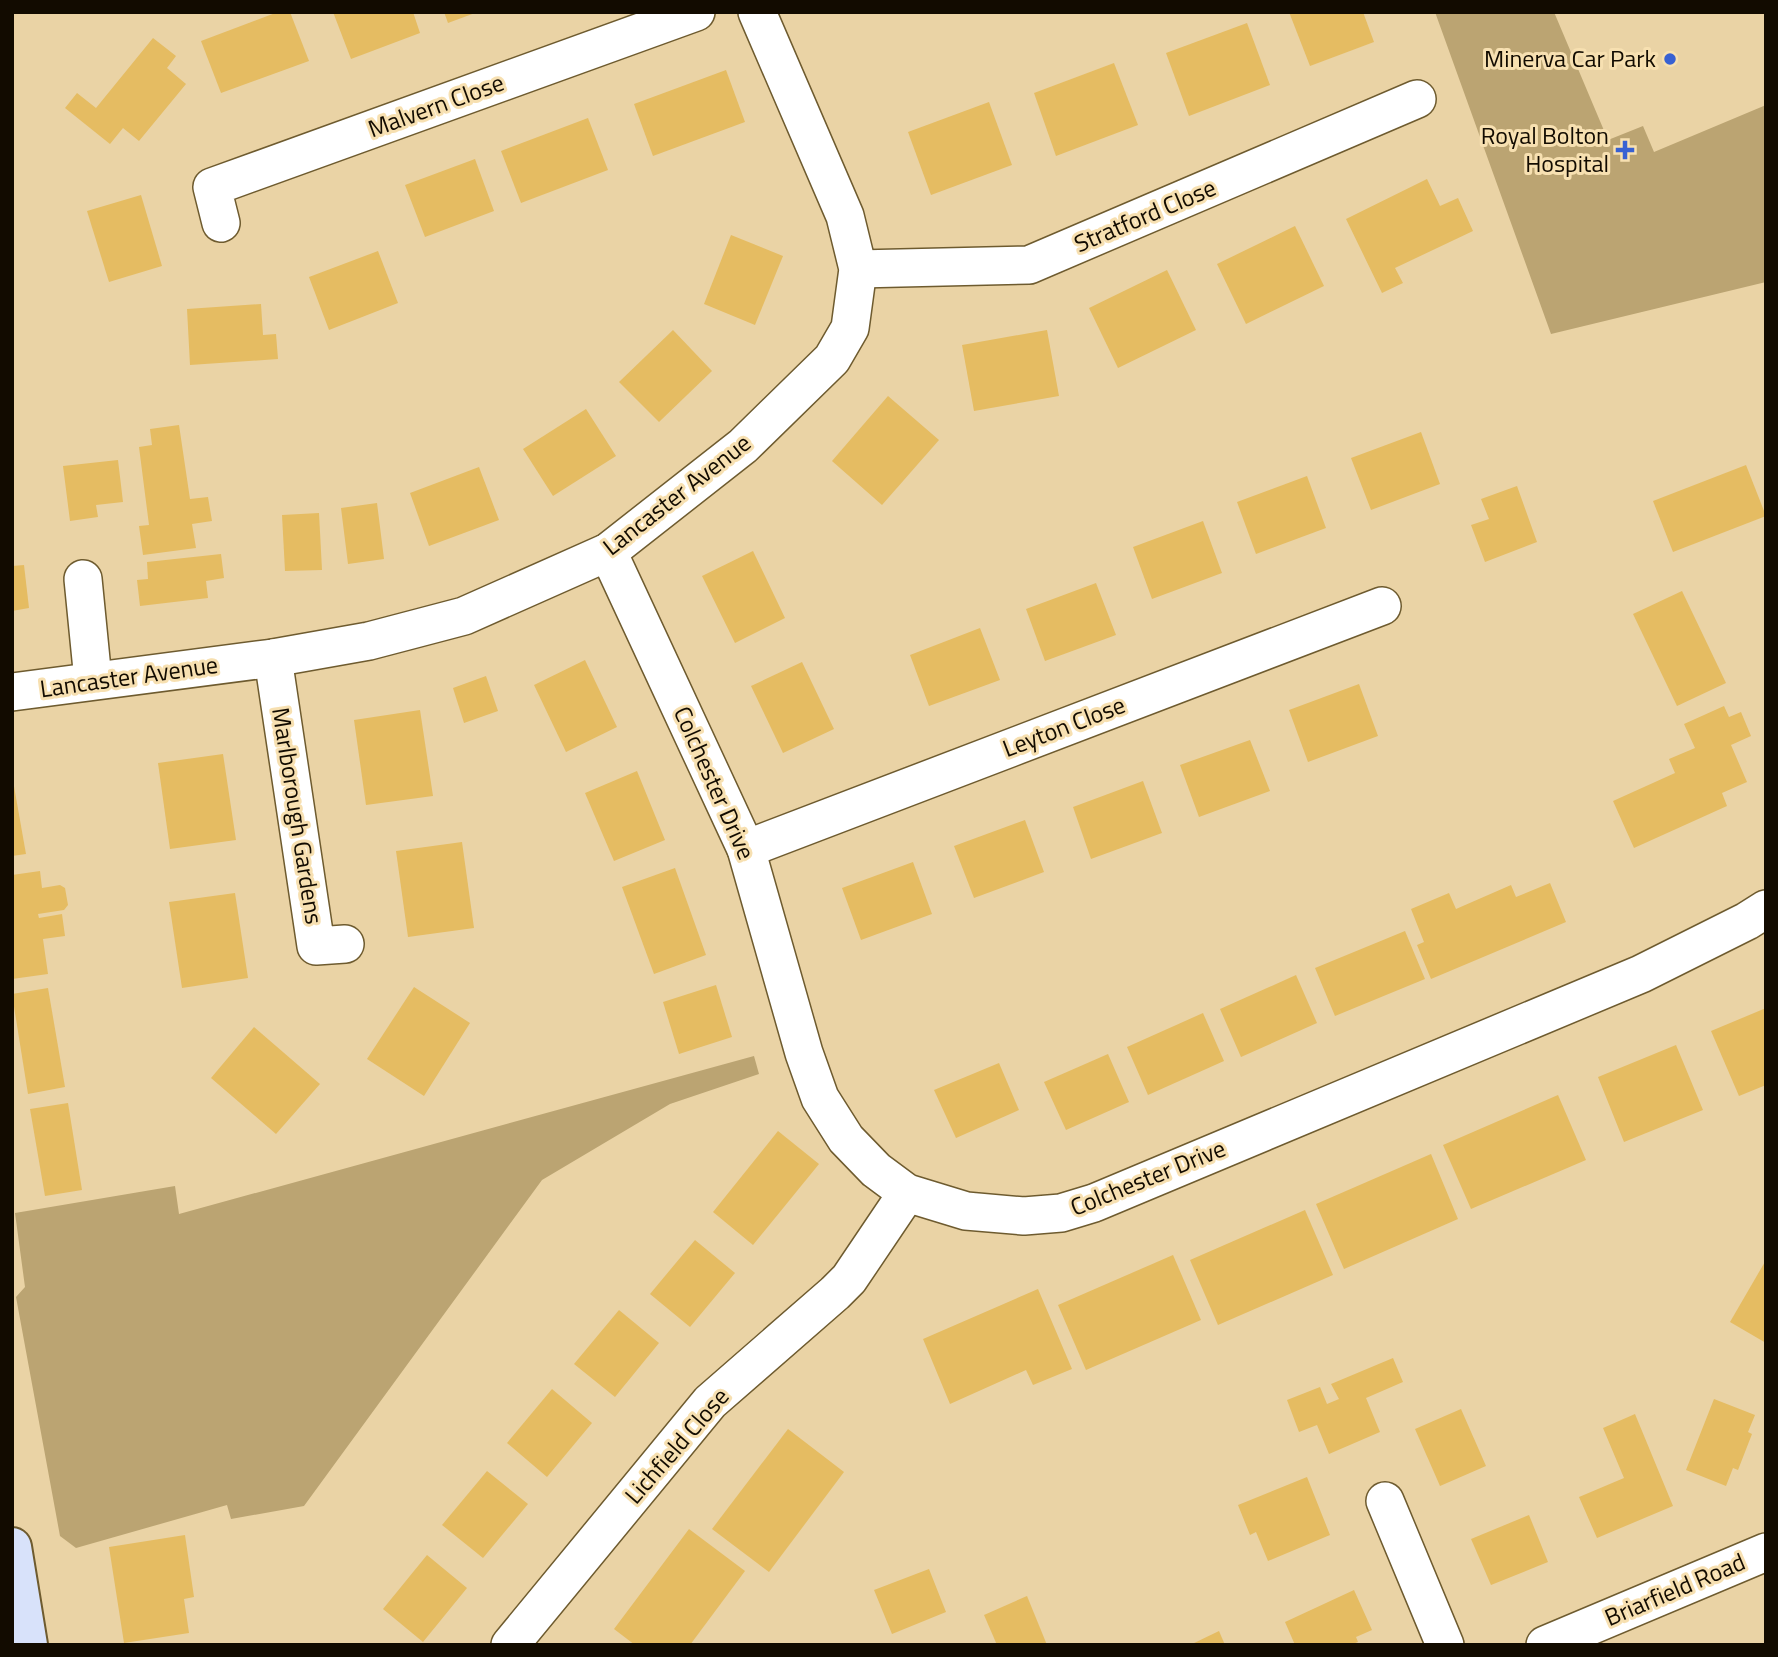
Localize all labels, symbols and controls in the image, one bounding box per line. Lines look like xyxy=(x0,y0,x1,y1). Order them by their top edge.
place label: Minerva Car Park xyxy=(1484,40,1657,76)
marker: Minerva Car Park xyxy=(1662,51,1678,67)
street label: Malvern Close xyxy=(363,64,509,146)
place label: Royal Bolton Hospital xyxy=(1481,117,1609,181)
marker: Royal Bolton Hospital xyxy=(1615,140,1635,160)
street label: Stratford Close xyxy=(1068,169,1221,261)
street label: Lancaster Avenue xyxy=(595,425,758,564)
street label: Lancaster Avenue xyxy=(38,646,220,706)
street label: Leyton Close xyxy=(997,686,1130,766)
street label: Colchester Drive xyxy=(665,700,765,865)
street label: Marlborough Gardens xyxy=(263,705,333,927)
street label: Colchester Drive xyxy=(1065,1130,1231,1225)
street label: Lichfield Close xyxy=(616,1379,737,1511)
street label: Briarfield Road xyxy=(1599,1543,1750,1635)

